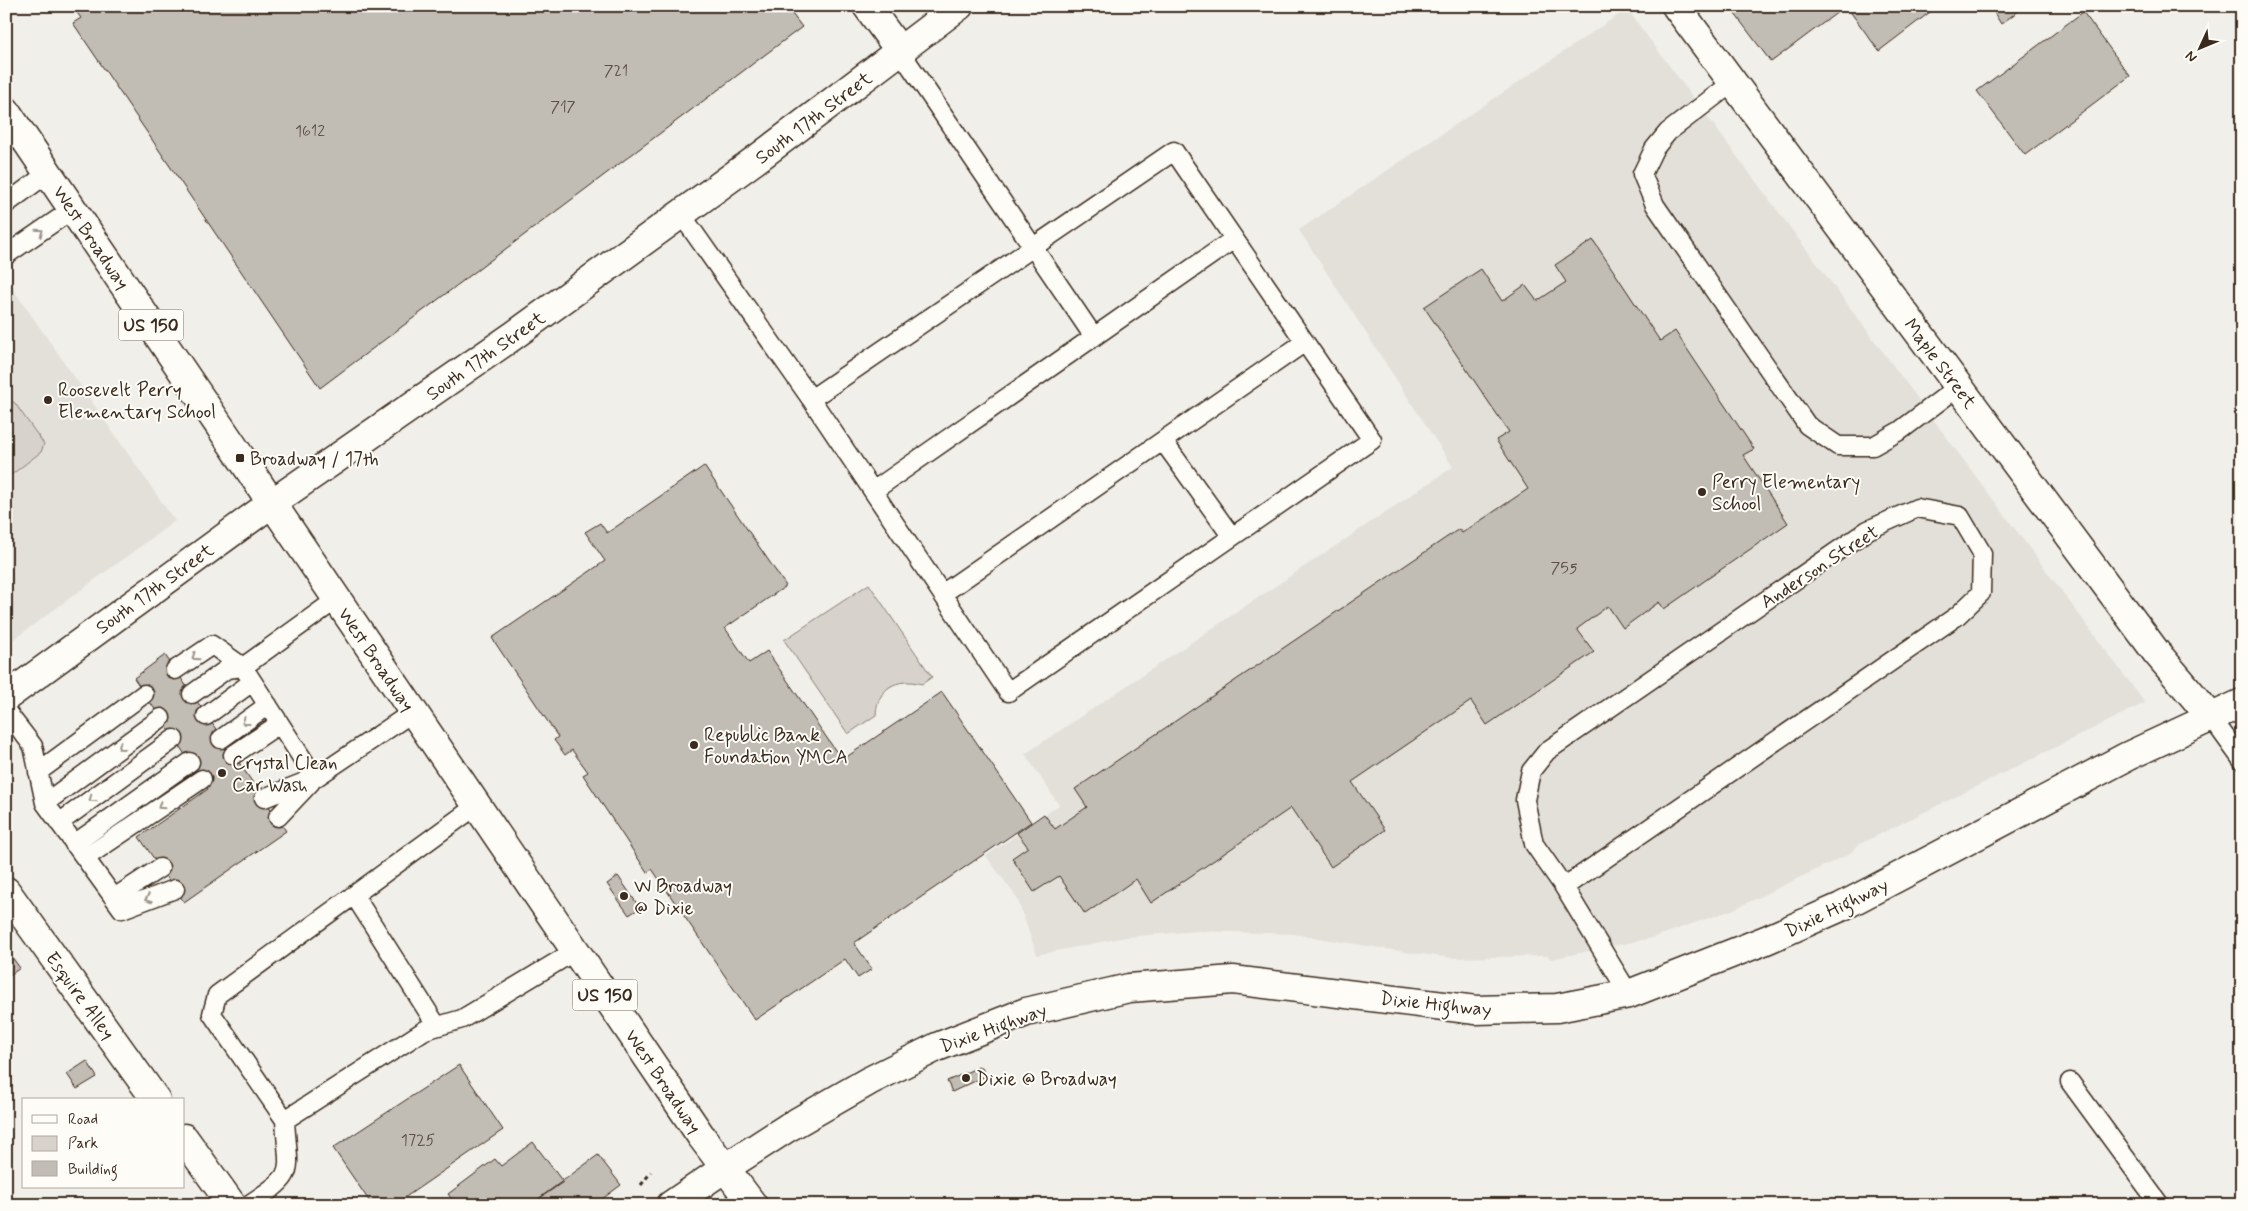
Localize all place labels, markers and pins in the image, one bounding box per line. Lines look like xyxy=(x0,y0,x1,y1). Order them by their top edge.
place label: Roosevelt Perry Elementary School xyxy=(58,378,216,425)
marker: Roosevelt Perry Elementary School xyxy=(42,394,54,406)
place label: Broadway / 17th xyxy=(250,447,379,472)
marker: Broadway / 17th xyxy=(234,452,246,464)
place label: Perry Elementary School xyxy=(1712,470,1860,517)
marker: Perry Elementary School xyxy=(1696,486,1708,498)
place label: Republic Bank Foundation YMCA xyxy=(704,723,848,770)
marker: Republic Bank Foundation YMCA xyxy=(688,739,700,751)
place label: Crystal Clean Car Wash xyxy=(232,751,338,798)
marker: Crystal Clean Car Wash xyxy=(216,767,228,779)
place label: W Broadway @ Dixie xyxy=(634,874,732,921)
marker: W Broadway @ Dixie xyxy=(618,890,630,902)
place label: Dixie @ Broadway xyxy=(976,1067,1117,1092)
marker: Dixie @ Broadway xyxy=(960,1072,972,1084)

